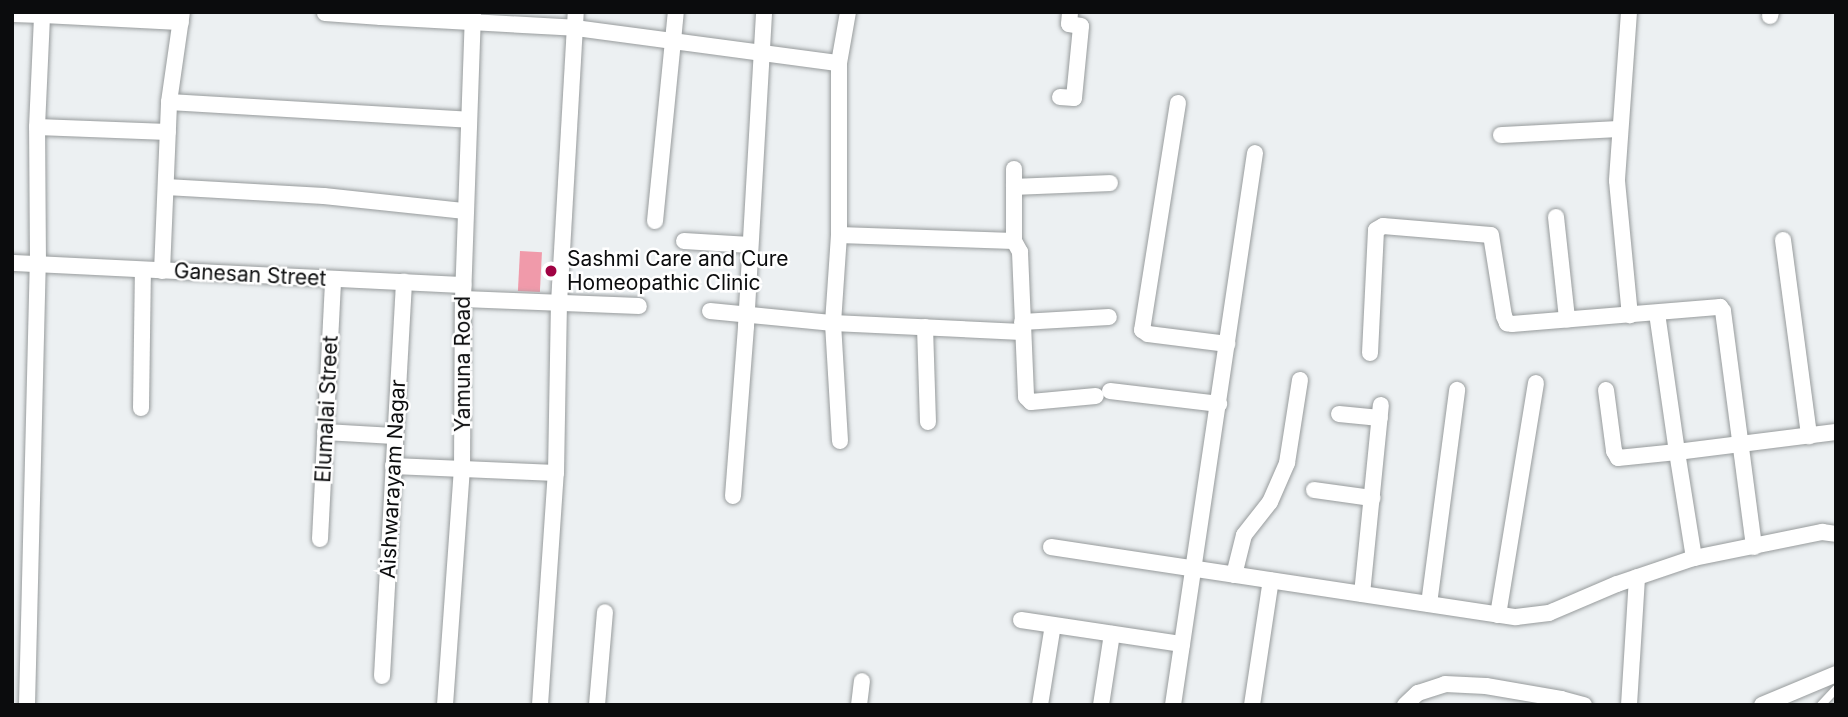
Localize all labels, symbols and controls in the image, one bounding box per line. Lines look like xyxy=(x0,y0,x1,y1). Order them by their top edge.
place label: Sashmi Care and Cure Homeopathic Clinic xyxy=(567,246,789,296)
street label: Ganesan Street xyxy=(173,258,327,292)
marker: Sashmi Care and Cure Homeopathic Clinic xyxy=(541,261,561,281)
street label: Yamuna Road xyxy=(450,296,476,432)
street label: Elumalai Street xyxy=(311,335,343,483)
street label: Aishwarayam Nagar xyxy=(375,379,411,579)

